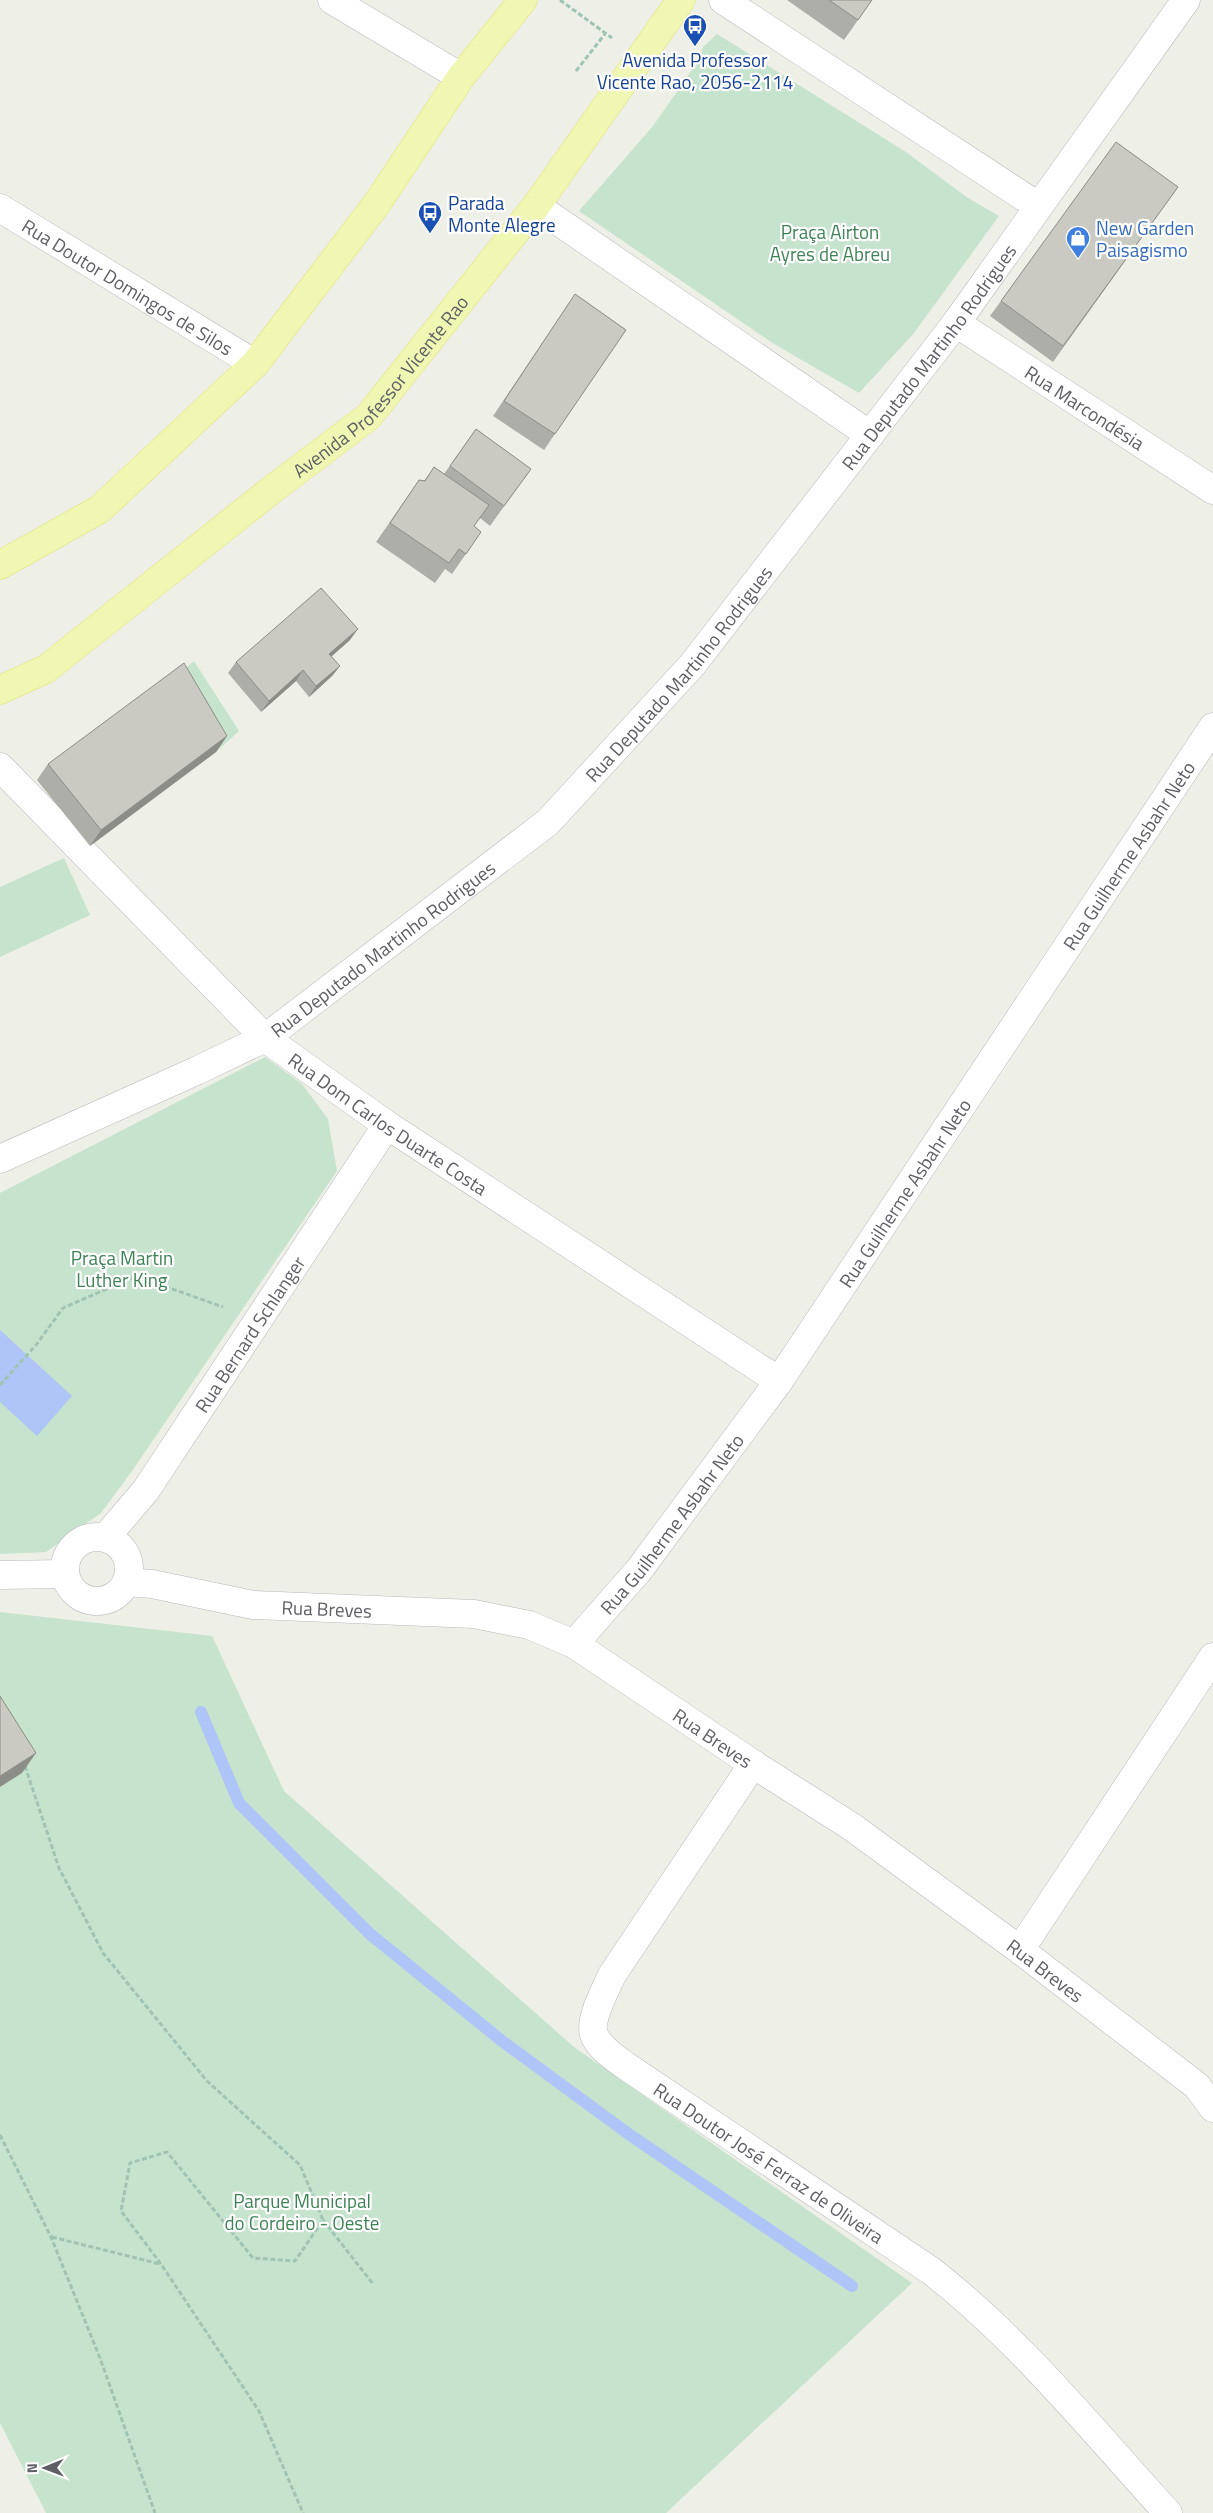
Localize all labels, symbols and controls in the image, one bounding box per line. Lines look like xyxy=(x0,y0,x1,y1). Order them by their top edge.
bus stop icon: Avenida Professor Vicente Rao, 2056-2114 xyxy=(682,13,708,47)
place label: Avenida Professor Vicente Rao, 2056-2114 xyxy=(597,45,793,96)
place label: Parada Monte Alegre xyxy=(448,188,556,239)
bus stop icon: Parada Monte Alegre xyxy=(417,200,443,234)
street label: Rua Doutor Domingos de Silos xyxy=(17,211,239,362)
place label: New Garden Paisagismo xyxy=(1096,213,1194,264)
park label: Praça Airton Ayres de Abreu xyxy=(770,217,890,268)
shop icon: New Garden Paisagismo xyxy=(1065,225,1091,259)
street label: Rua Deputado Martinho Rodrigues xyxy=(834,237,1023,476)
street label: Avenida Professor Vicente Rao xyxy=(286,288,475,484)
street label: Rua Marcondésia xyxy=(1019,357,1151,457)
street label: Rua Deputado Martinho Rodrigues xyxy=(578,559,779,788)
street label: Rua Guilherme Asbahr Neto xyxy=(1055,755,1201,955)
street label: Rua Deputado Martinho Rodrigues xyxy=(264,853,501,1044)
street label: Rua Dom Carlos Duarte Costa xyxy=(283,1045,494,1202)
street label: Rua Guilherme Asbahr Neto xyxy=(831,1092,977,1293)
park label: Praça Martin Luther King xyxy=(71,1243,173,1294)
street label: Rua Bernard Schlanger xyxy=(187,1249,312,1418)
street label: Rua Guilherme Asbahr Neto xyxy=(592,1427,750,1620)
street label: Rua Breves xyxy=(281,1592,373,1624)
street label: Rua Breves xyxy=(668,1700,759,1775)
street label: Rua Breves xyxy=(1001,1931,1091,2009)
street label: Rua Doutor José Ferraz de Oliveira xyxy=(648,2074,891,2250)
park label: Parque Municipal do Cordeiro - Oeste xyxy=(225,2186,379,2237)
north arrow xyxy=(20,2443,70,2493)
text: N xyxy=(21,2463,42,2473)

